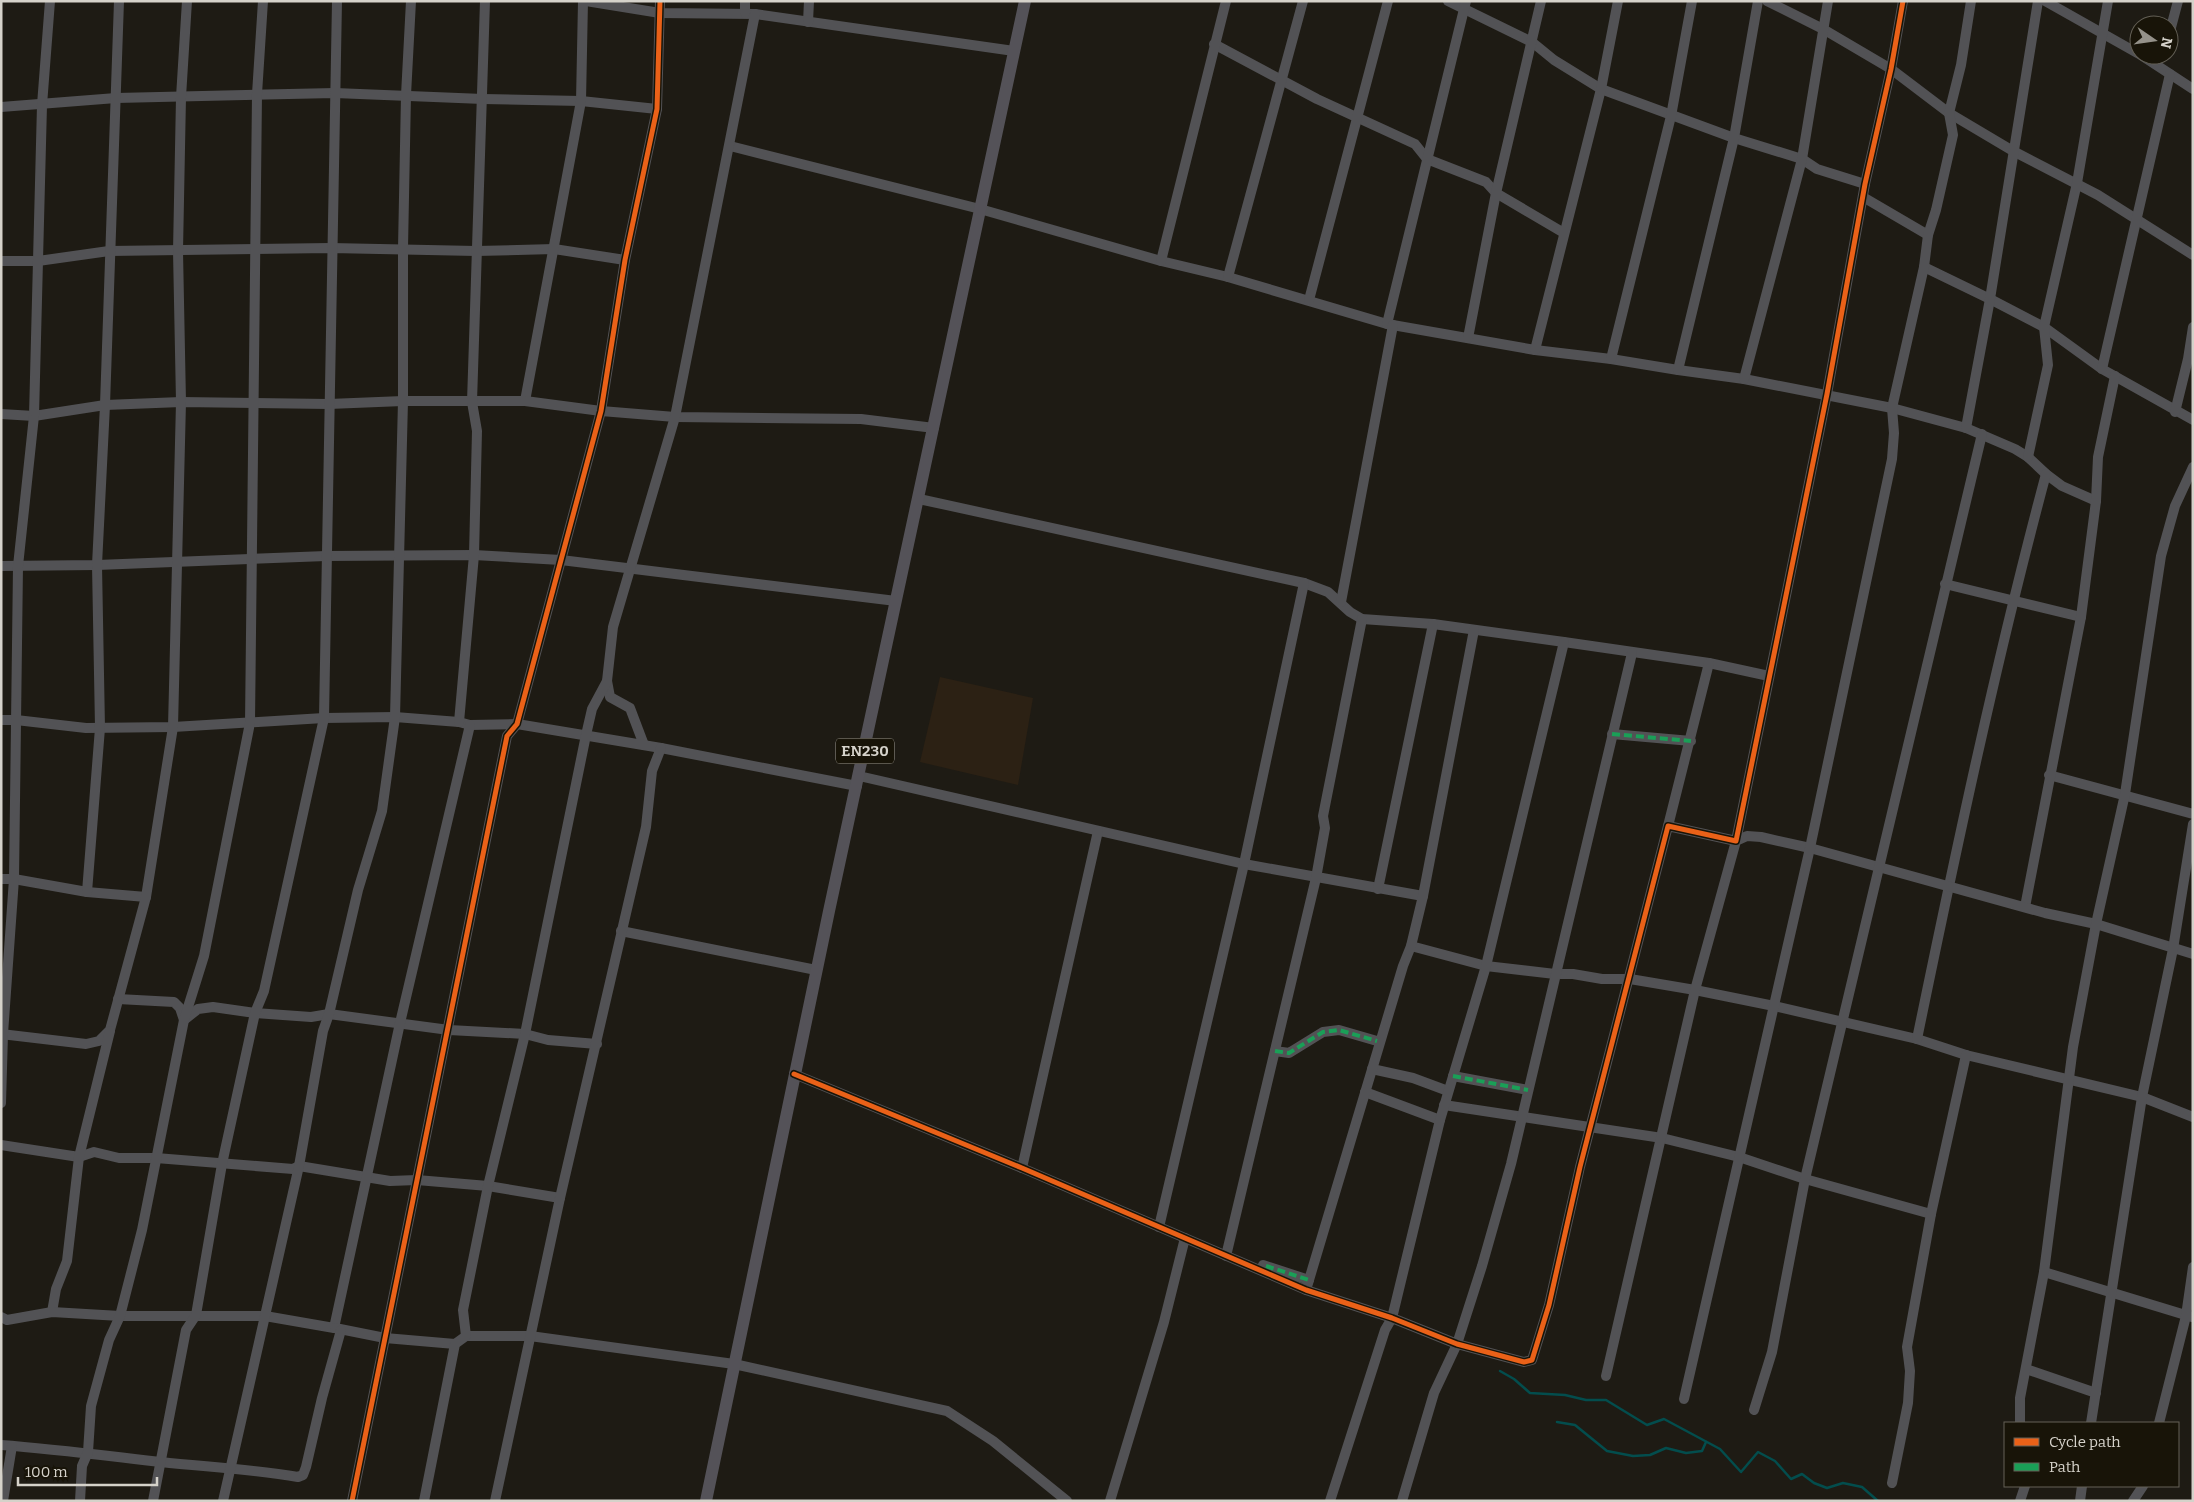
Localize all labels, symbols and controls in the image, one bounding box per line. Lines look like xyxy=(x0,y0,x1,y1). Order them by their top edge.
north arrow xyxy=(2129,15,2179,65)
text: N xyxy=(2157,36,2176,50)
road number: EN230 xyxy=(836,738,894,764)
legend xyxy=(2004,1422,2179,1487)
text: Cycle path xyxy=(2049,1433,2121,1451)
scale bar xyxy=(18,1454,156,1486)
text: Path xyxy=(2049,1458,2081,1476)
text: 100 m xyxy=(25,1463,68,1481)

